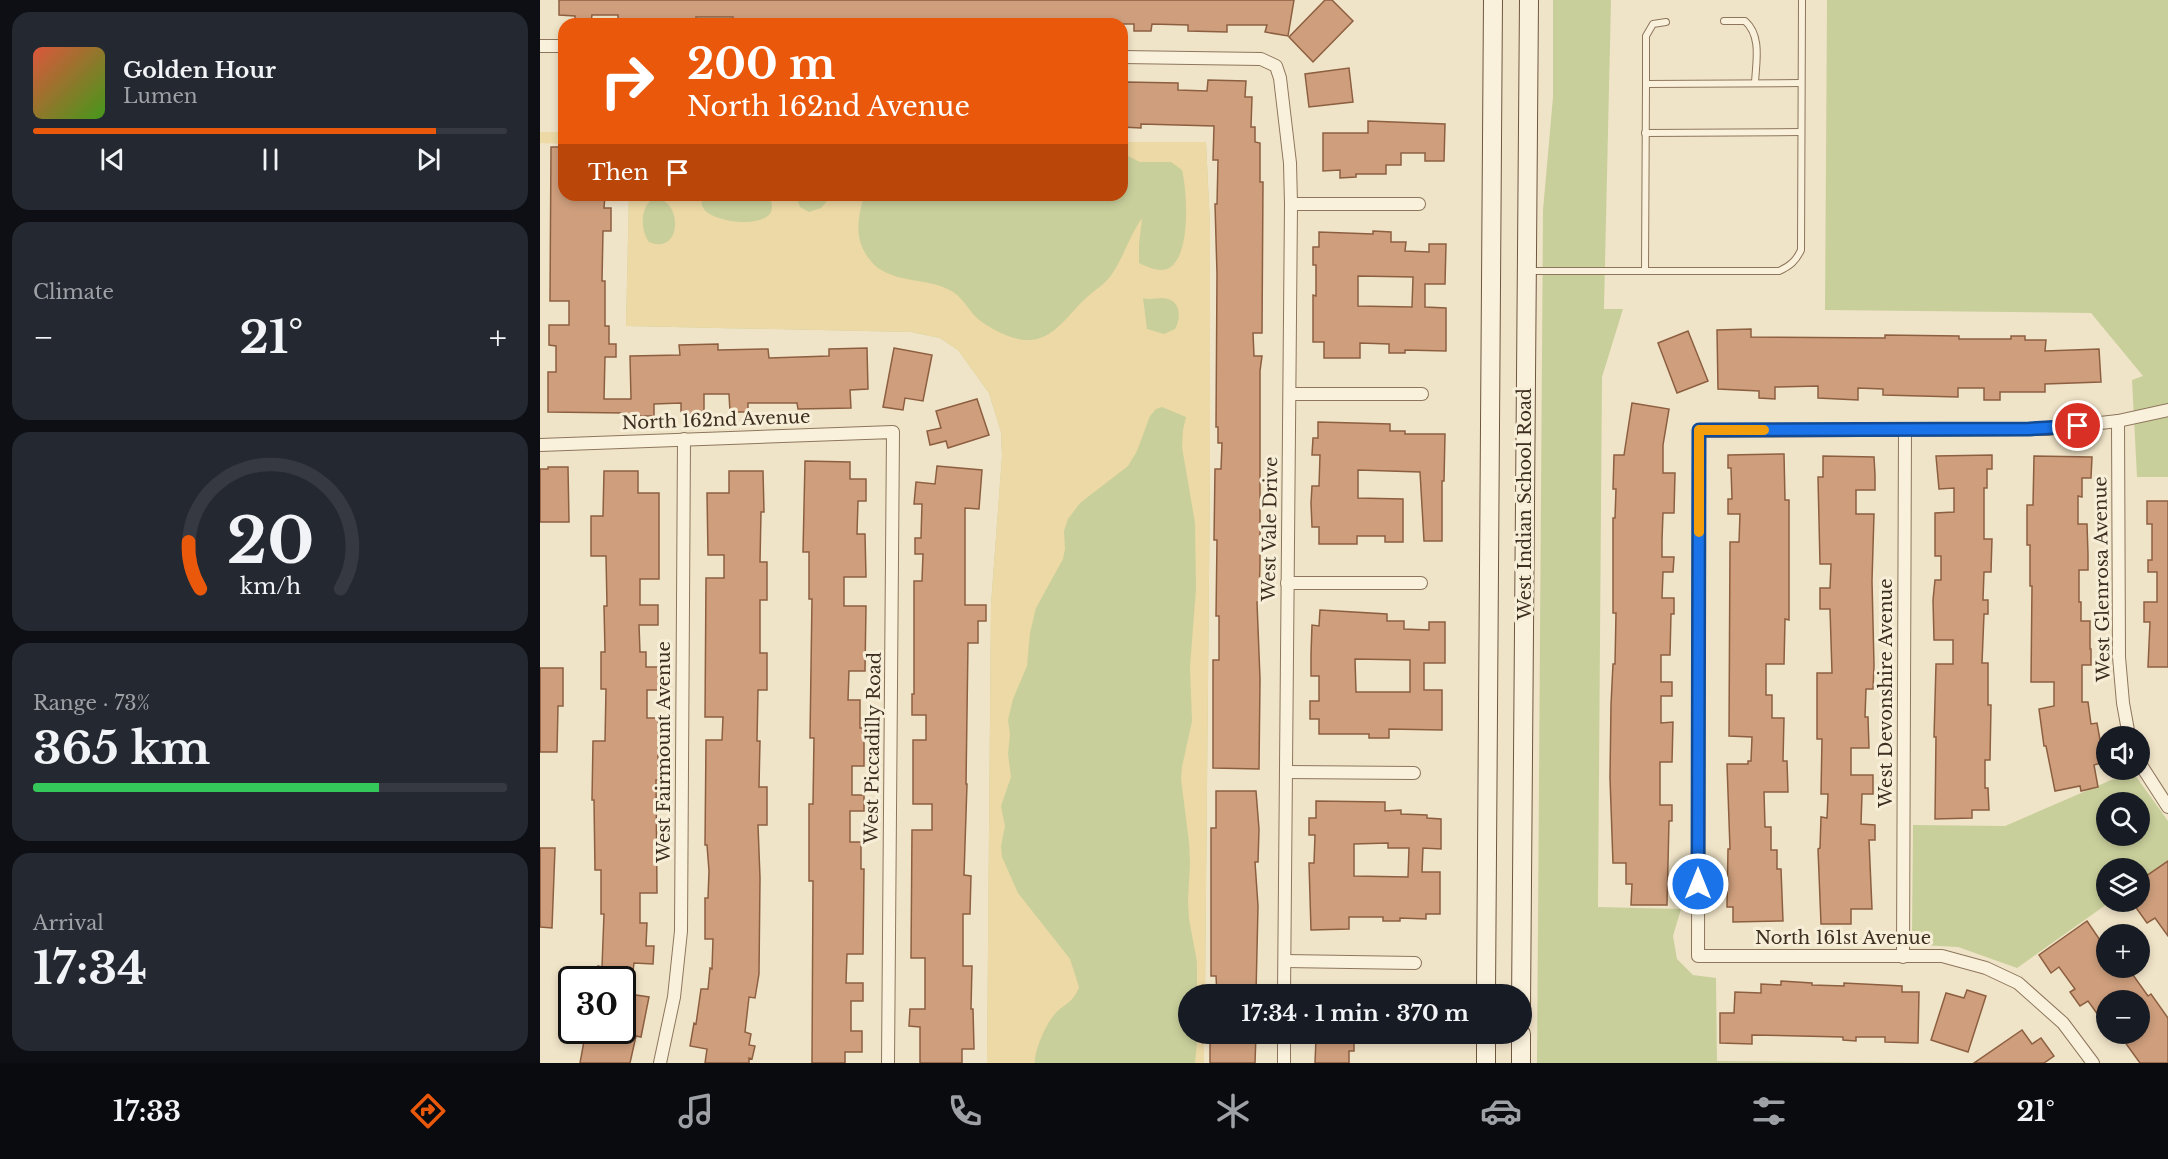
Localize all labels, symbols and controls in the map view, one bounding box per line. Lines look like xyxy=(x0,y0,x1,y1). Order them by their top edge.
text: 200 m xyxy=(687,38,835,90)
icon: right xyxy=(588,42,666,120)
text: Golden Hour xyxy=(123,57,276,84)
text: Lumen xyxy=(123,84,198,108)
text: North 162nd Avenue xyxy=(687,90,970,123)
icon: previous xyxy=(96,143,129,176)
icon: pause xyxy=(254,143,287,176)
icon: next xyxy=(412,143,445,176)
icon: arrive xyxy=(661,156,694,189)
text: Then xyxy=(588,159,649,186)
text: Climate xyxy=(33,280,114,304)
text: 21° xyxy=(239,309,303,365)
text: − xyxy=(33,317,54,358)
text: + xyxy=(489,317,507,358)
street label: West Indian School Road xyxy=(1514,388,1536,621)
pin xyxy=(2052,400,2103,451)
street label: North 162nd Avenue xyxy=(621,406,811,434)
icon: arrive xyxy=(2061,409,2094,442)
street label: West Vale Drive xyxy=(1258,456,1282,603)
street label: West Glenrosa Avenue xyxy=(2089,476,2115,683)
text: 20 xyxy=(226,502,314,580)
text: km/h xyxy=(240,573,301,600)
street label: West Devonshire Avenue xyxy=(1875,578,1897,809)
street label: West Fairmount Avenue xyxy=(653,641,675,864)
street label: West Piccadilly Road xyxy=(860,652,886,845)
text: Range · 73% xyxy=(33,691,150,715)
text: 365 km xyxy=(33,720,210,776)
map controls xyxy=(2096,726,2150,1044)
button: sound xyxy=(2096,726,2150,780)
button: search xyxy=(2096,792,2150,846)
position arrow xyxy=(1666,852,1730,916)
button: layers xyxy=(2096,858,2150,912)
text: Arrival xyxy=(33,911,104,935)
button: + xyxy=(2096,924,2150,978)
street label: North 161st Avenue xyxy=(1755,927,1931,949)
text: 17:34 xyxy=(33,940,147,996)
speed limit sign: 30 xyxy=(558,966,636,1044)
button: − xyxy=(2096,990,2150,1044)
text: 17:34 · 1 min · 370 m xyxy=(1241,1000,1469,1027)
icon: directions xyxy=(407,1090,449,1132)
icon: music xyxy=(675,1090,717,1132)
icon: phone xyxy=(944,1090,986,1132)
icon: climate xyxy=(1212,1090,1254,1132)
icon: car xyxy=(1480,1090,1522,1132)
icon: filters xyxy=(1748,1090,1790,1132)
text: 17:33 xyxy=(113,1095,181,1128)
text: 21° xyxy=(2016,1095,2055,1128)

